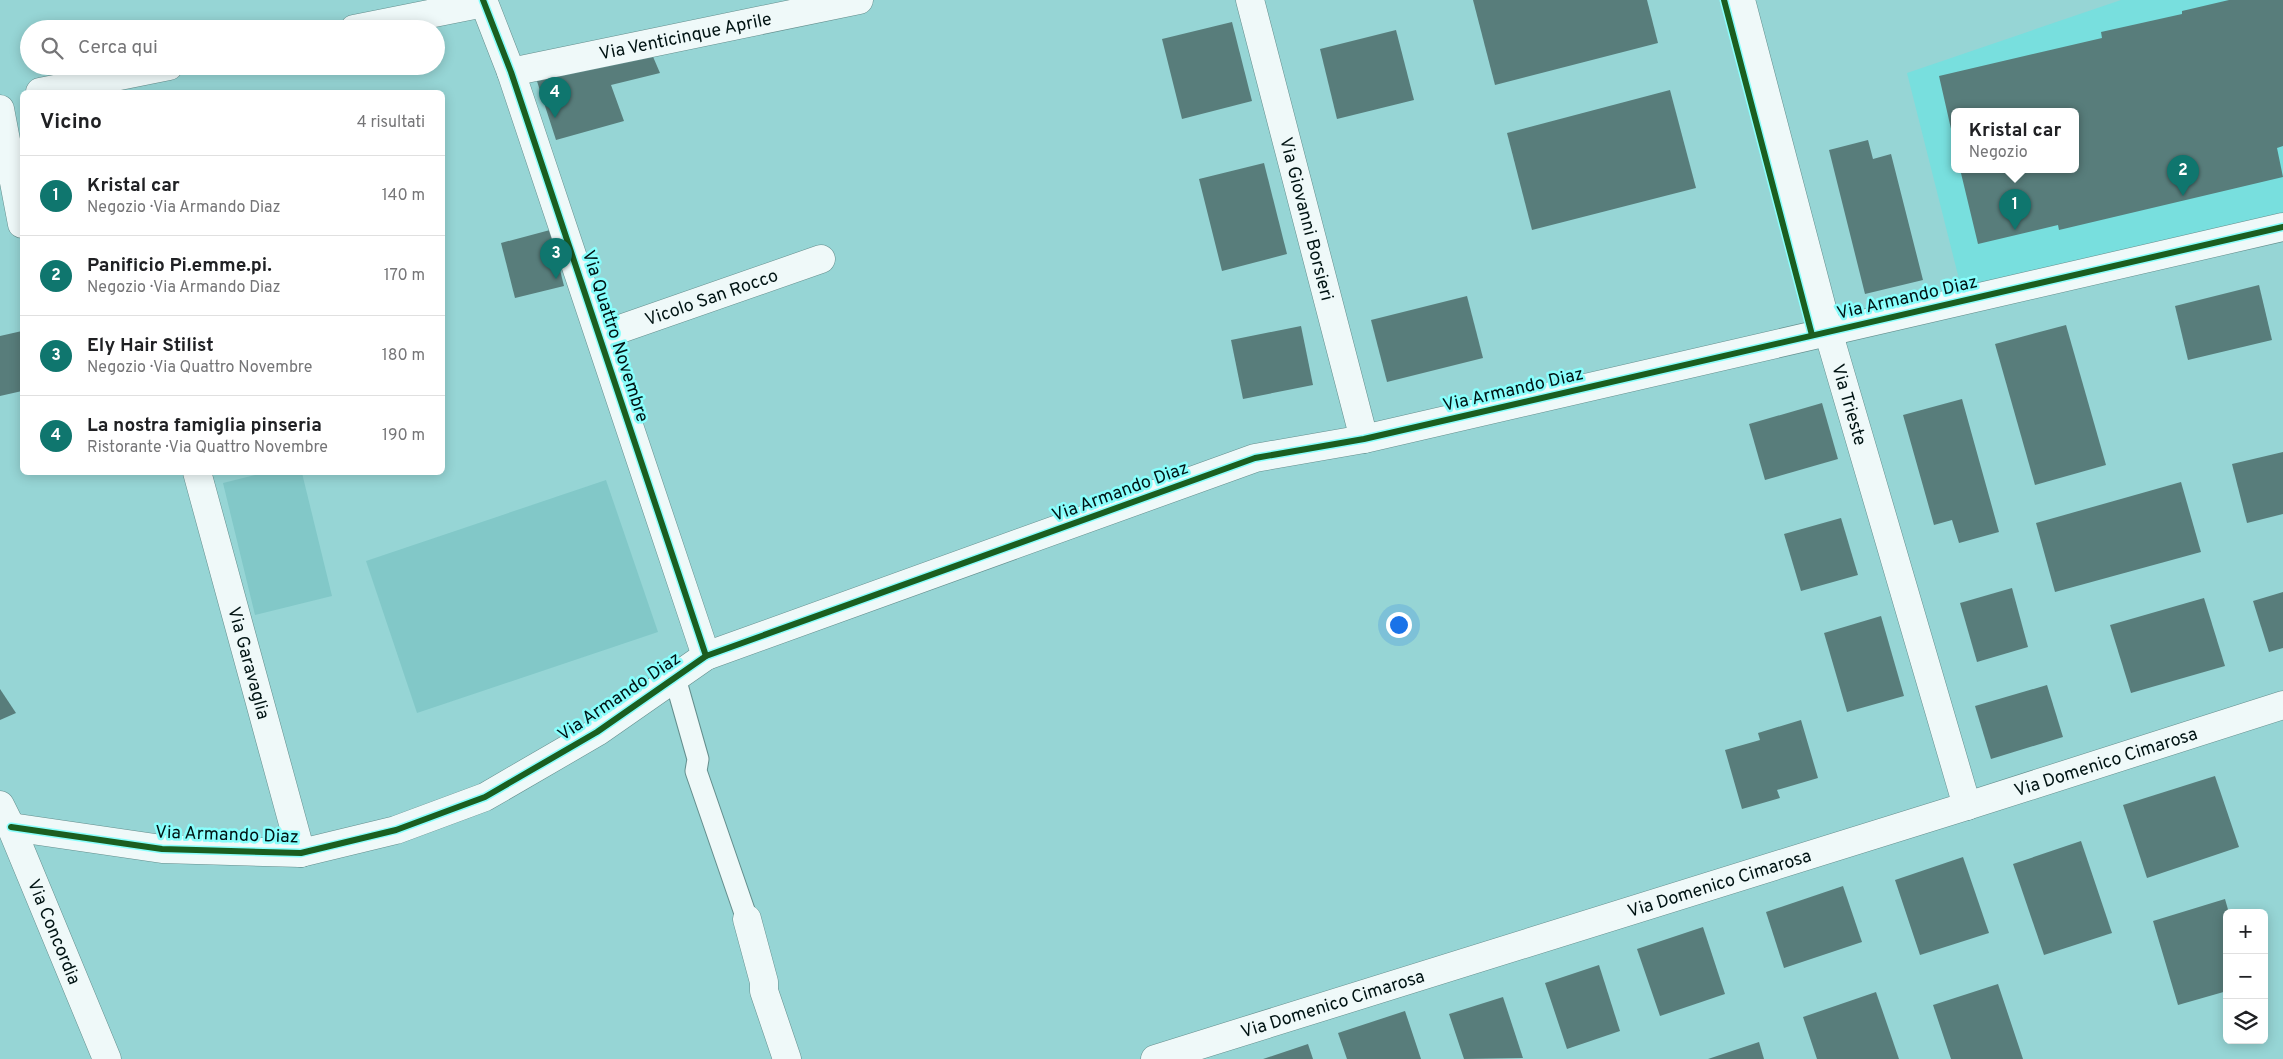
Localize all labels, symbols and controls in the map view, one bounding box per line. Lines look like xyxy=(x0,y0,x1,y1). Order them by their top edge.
street label: Via Venticinque Aprile xyxy=(597,8,774,66)
search box xyxy=(20,20,445,75)
icon: search xyxy=(38,34,66,62)
text: Cerca qui xyxy=(78,36,158,60)
pin: 4 xyxy=(539,77,571,118)
popup xyxy=(1951,108,2079,173)
text: Vicino xyxy=(40,109,102,136)
text: 4 risultati xyxy=(357,113,425,133)
text: Kristal car xyxy=(1969,119,2061,143)
street label: Via Giovanni Borsieri xyxy=(1273,135,1338,303)
text: Negozio xyxy=(1969,143,2028,163)
pin: 2 xyxy=(2167,155,2199,196)
text: Kristal car xyxy=(87,174,180,198)
text: 1 xyxy=(53,186,59,206)
text: 140 m xyxy=(382,186,425,206)
pin: 1 xyxy=(1999,189,2031,230)
text: Negozio · Via Armando Diaz xyxy=(87,198,281,218)
pin: 3 xyxy=(540,238,572,279)
street label: Via Quattro Novembre xyxy=(576,248,653,425)
text: Panificio Pi.emme.pi. xyxy=(87,254,272,278)
street label: Vicolo San Rocco xyxy=(642,265,782,332)
text: 2 xyxy=(51,266,61,286)
text: 170 m xyxy=(384,266,425,286)
street label: Via Armando Diaz xyxy=(1835,271,1980,326)
text: Negozio · Via Armando Diaz xyxy=(87,278,281,298)
text: Ely Hair Stilist xyxy=(87,334,214,358)
text: 3 xyxy=(51,346,61,366)
text: 180 m xyxy=(382,346,425,366)
text: Negozio · Via Quattro Novembre xyxy=(87,358,312,378)
street label: Via Trieste xyxy=(1825,362,1871,449)
street label: Via Armando Diaz xyxy=(1441,363,1586,418)
text: La nostra famiglia pinseria xyxy=(87,414,322,438)
text: 4 xyxy=(51,426,61,446)
text: 190 m xyxy=(382,426,425,446)
text: Ristorante · Via Quattro Novembre xyxy=(87,438,328,458)
street label: Via Armando Diaz xyxy=(1049,457,1192,528)
street label: Via Garavaglia xyxy=(221,605,274,722)
your location xyxy=(1386,612,1412,638)
street label: Via Armando Diaz xyxy=(554,648,686,747)
street label: Via Domenico Cimarosa xyxy=(2012,723,2201,803)
street label: Via Armando Diaz xyxy=(155,821,299,849)
street label: Via Domenico Cimarosa xyxy=(1625,845,1814,924)
street label: Via Concordia xyxy=(21,876,85,989)
map controls xyxy=(2223,909,2268,1044)
button: + xyxy=(2223,909,2268,954)
button: − xyxy=(2223,954,2268,999)
street label: Via Domenico Cimarosa xyxy=(1238,966,1428,1045)
button: layers xyxy=(2223,999,2268,1044)

